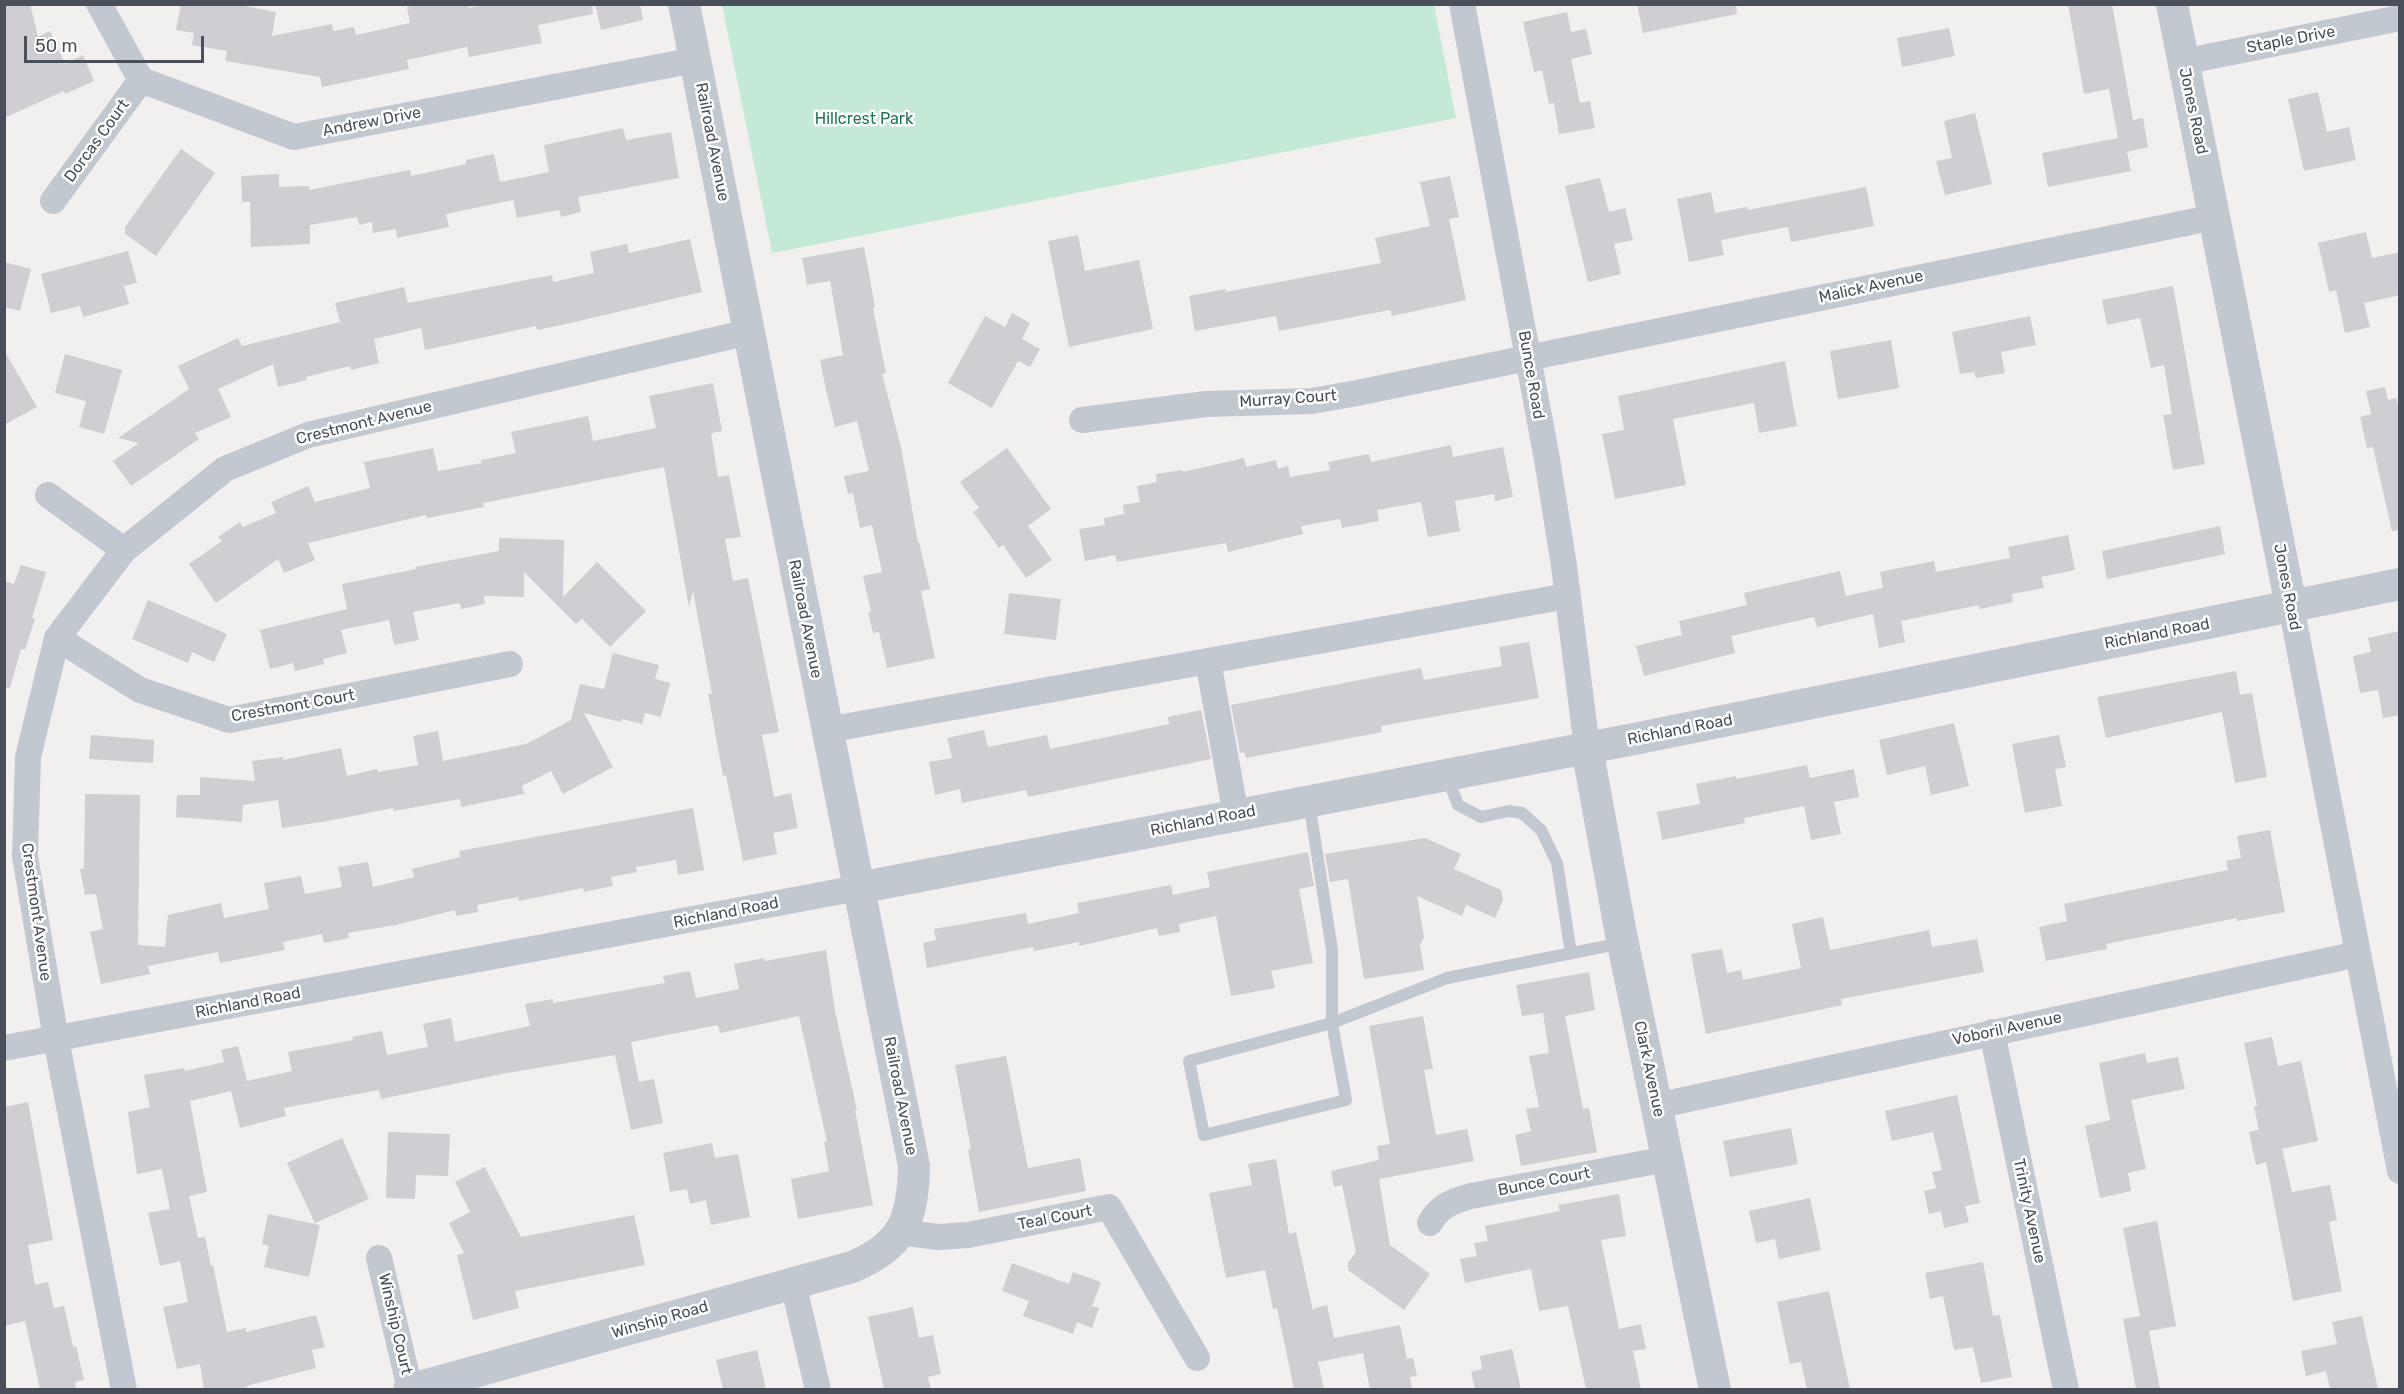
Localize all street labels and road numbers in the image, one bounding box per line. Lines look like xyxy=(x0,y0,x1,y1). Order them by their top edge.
street label: Staple Drive xyxy=(2245,22,2337,58)
street label: Jones Road xyxy=(2174,66,2212,156)
street label: Railroad Avenue xyxy=(691,81,733,203)
street label: Dorcas Court xyxy=(61,96,133,186)
street label: Andrew Drive xyxy=(321,103,423,141)
street label: Malick Avenue xyxy=(1817,267,1925,307)
street label: Bunce Road xyxy=(1514,329,1548,421)
street label: Murray Court xyxy=(1239,386,1337,412)
street label: Crestmont Avenue xyxy=(294,397,434,449)
street label: Jones Road xyxy=(2269,542,2305,632)
street label: Railroad Avenue xyxy=(784,558,826,680)
street label: Richland Road xyxy=(2103,614,2211,654)
street label: Crestmont Court xyxy=(230,686,356,726)
street label: Richland Road xyxy=(1626,710,1734,750)
street label: Richland Road xyxy=(1149,801,1257,841)
street label: Crestmont Avenue xyxy=(17,842,55,982)
street label: Richland Road xyxy=(672,893,780,933)
street label: Richland Road xyxy=(194,983,302,1023)
street label: Voboril Avenue xyxy=(1951,1008,2063,1050)
street label: Clark Avenue xyxy=(1629,1019,1669,1119)
street label: Railroad Avenue xyxy=(879,1035,921,1157)
street label: Trinity Avenue xyxy=(2009,1157,2049,1265)
street label: Bunce Court xyxy=(1496,1164,1592,1200)
street label: Teal Court xyxy=(1016,1201,1094,1235)
street label: Winship Court xyxy=(374,1271,416,1377)
street label: Winship Road xyxy=(610,1297,710,1343)

